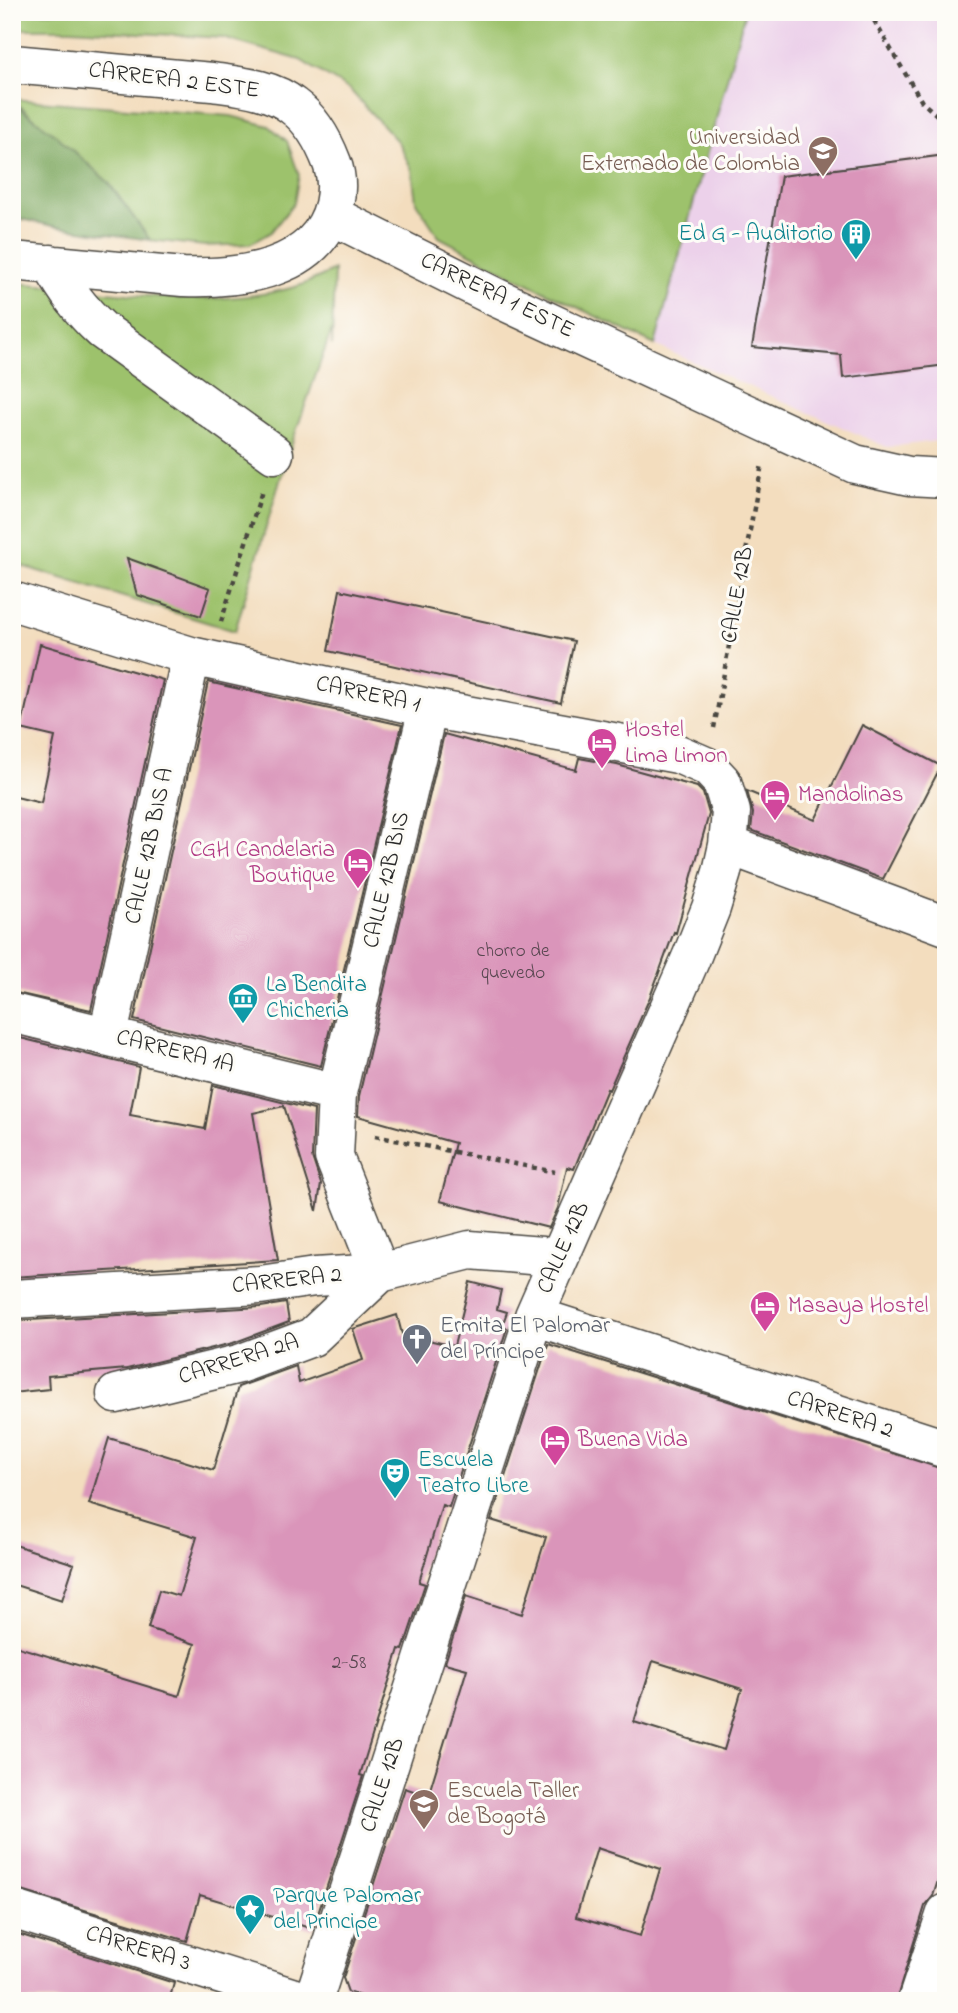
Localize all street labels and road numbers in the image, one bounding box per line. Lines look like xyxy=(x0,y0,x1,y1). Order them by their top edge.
street label: CARRERA 2 ESTE xyxy=(87,54,261,108)
street label: CARRERA 1 ESTE xyxy=(414,244,580,348)
street label: CALLE 12B xyxy=(713,544,763,646)
street label: CARRERA 1 xyxy=(313,668,423,722)
street label: CALLE 12B BIS A xyxy=(117,765,183,927)
street label: CALLE 12B BIS xyxy=(355,809,419,951)
street label: CARRERA 1A xyxy=(113,1021,237,1083)
street label: CALLE 12B xyxy=(529,1197,599,1299)
street label: CARRERA 2 xyxy=(230,1259,344,1303)
street label: CARRERA 2A xyxy=(175,1326,303,1394)
street label: CARRERA 2 xyxy=(782,1382,898,1448)
street label: CALLE 12B xyxy=(352,1733,414,1837)
street label: CARRERA 3 xyxy=(81,1917,195,1981)

